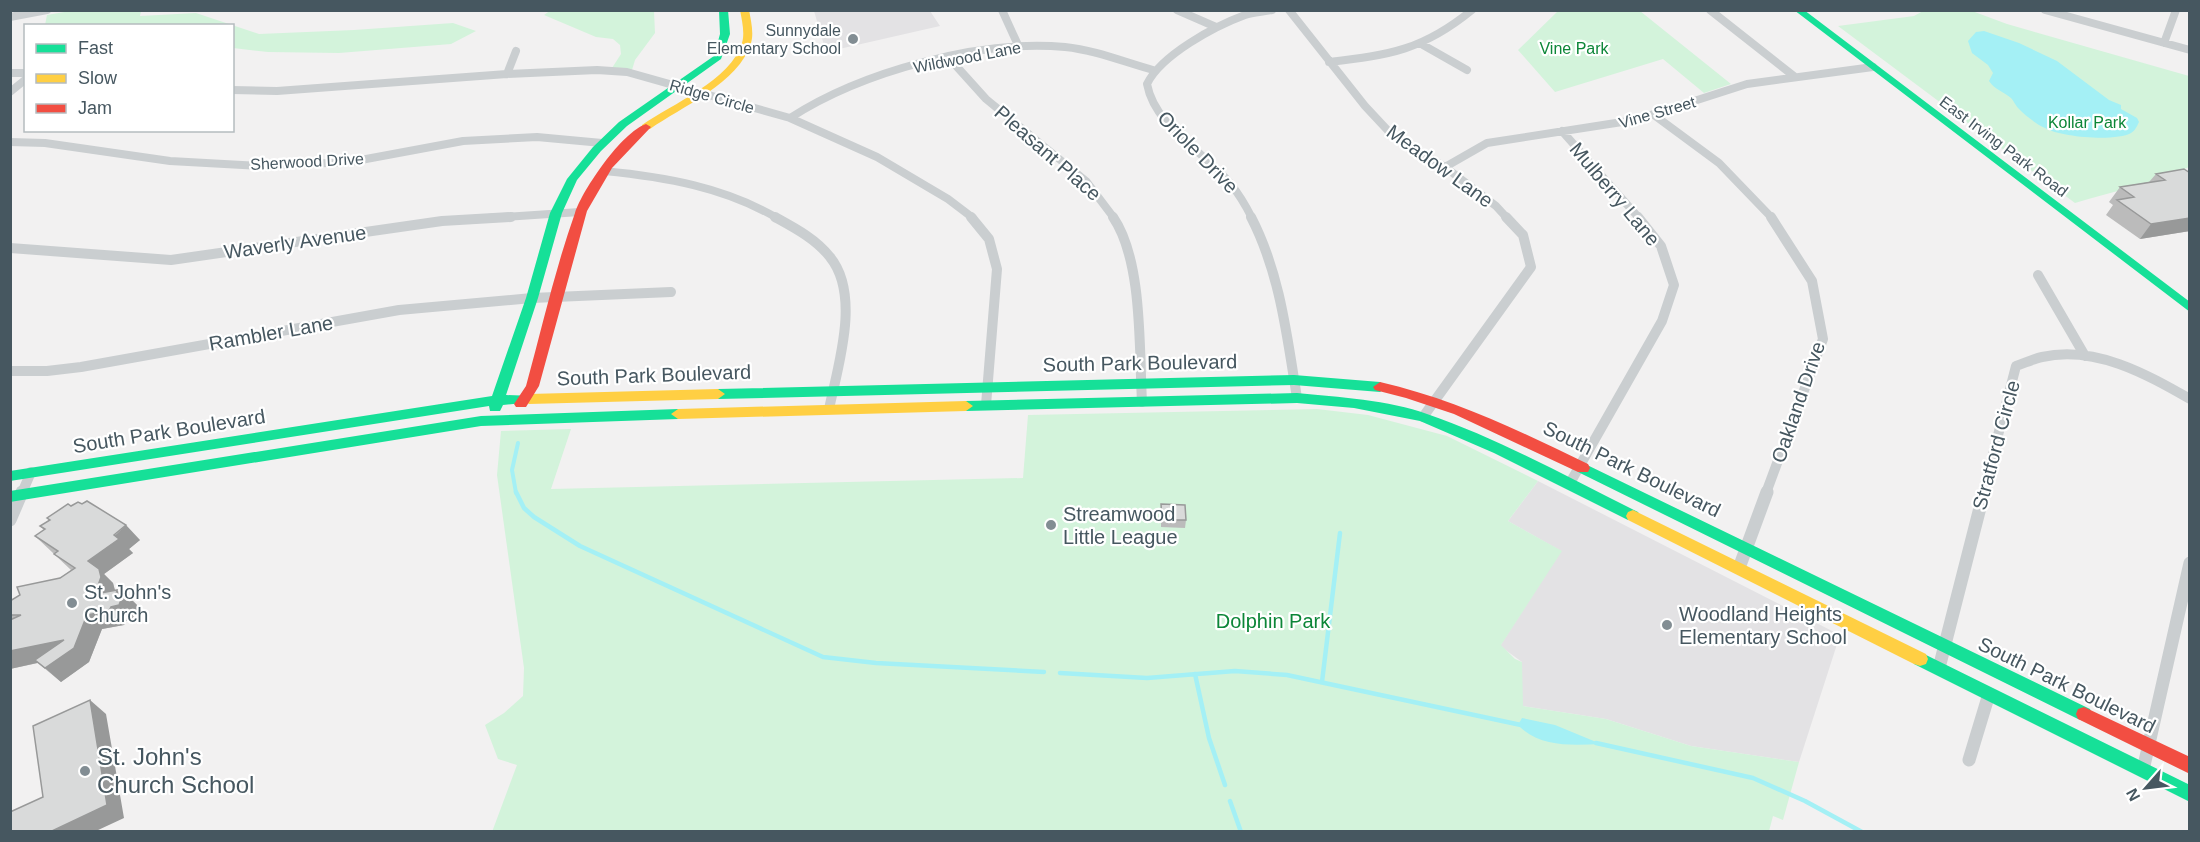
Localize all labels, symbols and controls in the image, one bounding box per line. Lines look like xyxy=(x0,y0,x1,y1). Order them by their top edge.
place label: Sunnydale Elementary School xyxy=(707,22,841,57)
legend xyxy=(24,24,234,132)
marker: Sunnydale Elementary School xyxy=(846,32,860,46)
text: Fast xyxy=(78,38,113,58)
street label: Wildwood Lane xyxy=(912,39,1023,76)
park label: Vine Park xyxy=(1539,40,1610,57)
text: Slow xyxy=(78,68,118,88)
street label: Ridge Circle xyxy=(668,76,756,117)
street label: Vine Street xyxy=(1617,93,1698,132)
street label: East Irving Park Road xyxy=(1936,93,2071,200)
text: Jam xyxy=(78,98,112,118)
street label: Pleasant Place xyxy=(990,101,1106,205)
street label: Oriole Drive xyxy=(1153,106,1243,198)
park label: Kollar Park xyxy=(2048,114,2127,131)
street label: Meadow Lane xyxy=(1383,120,1497,212)
street label: Mulberry Lane xyxy=(1565,138,1665,250)
street label: Sherwood Drive xyxy=(250,150,364,173)
street label: Waverly Avenue xyxy=(222,221,368,263)
street label: Rambler Lane xyxy=(207,311,335,355)
street label: Oakland Drive xyxy=(1767,339,1829,465)
street label: South Park Boulevard xyxy=(1043,350,1237,376)
street label: South Park Boulevard xyxy=(556,361,752,389)
street label: Stratford Circle xyxy=(1968,378,2024,512)
street label: South Park Boulevard xyxy=(71,405,267,457)
street label: South Park Boulevard xyxy=(1540,416,1724,522)
place label: Streamwood Little League xyxy=(1063,503,1178,548)
marker: Streamwood Little League xyxy=(1044,518,1058,532)
place label: St. John's Church xyxy=(84,581,171,626)
marker: St. John's Church xyxy=(65,596,79,610)
place label: Woodland Heights Elementary School xyxy=(1679,603,1847,648)
park label: Dolphin Park xyxy=(1216,610,1331,632)
marker: Woodland Heights Elementary School xyxy=(1660,618,1674,632)
street label: South Park Boulevard xyxy=(1975,632,2159,738)
place label: St. John's Church School xyxy=(97,743,254,798)
north arrow xyxy=(2116,758,2176,818)
marker: St. John's Church School xyxy=(78,764,92,778)
text: N xyxy=(2123,786,2143,804)

